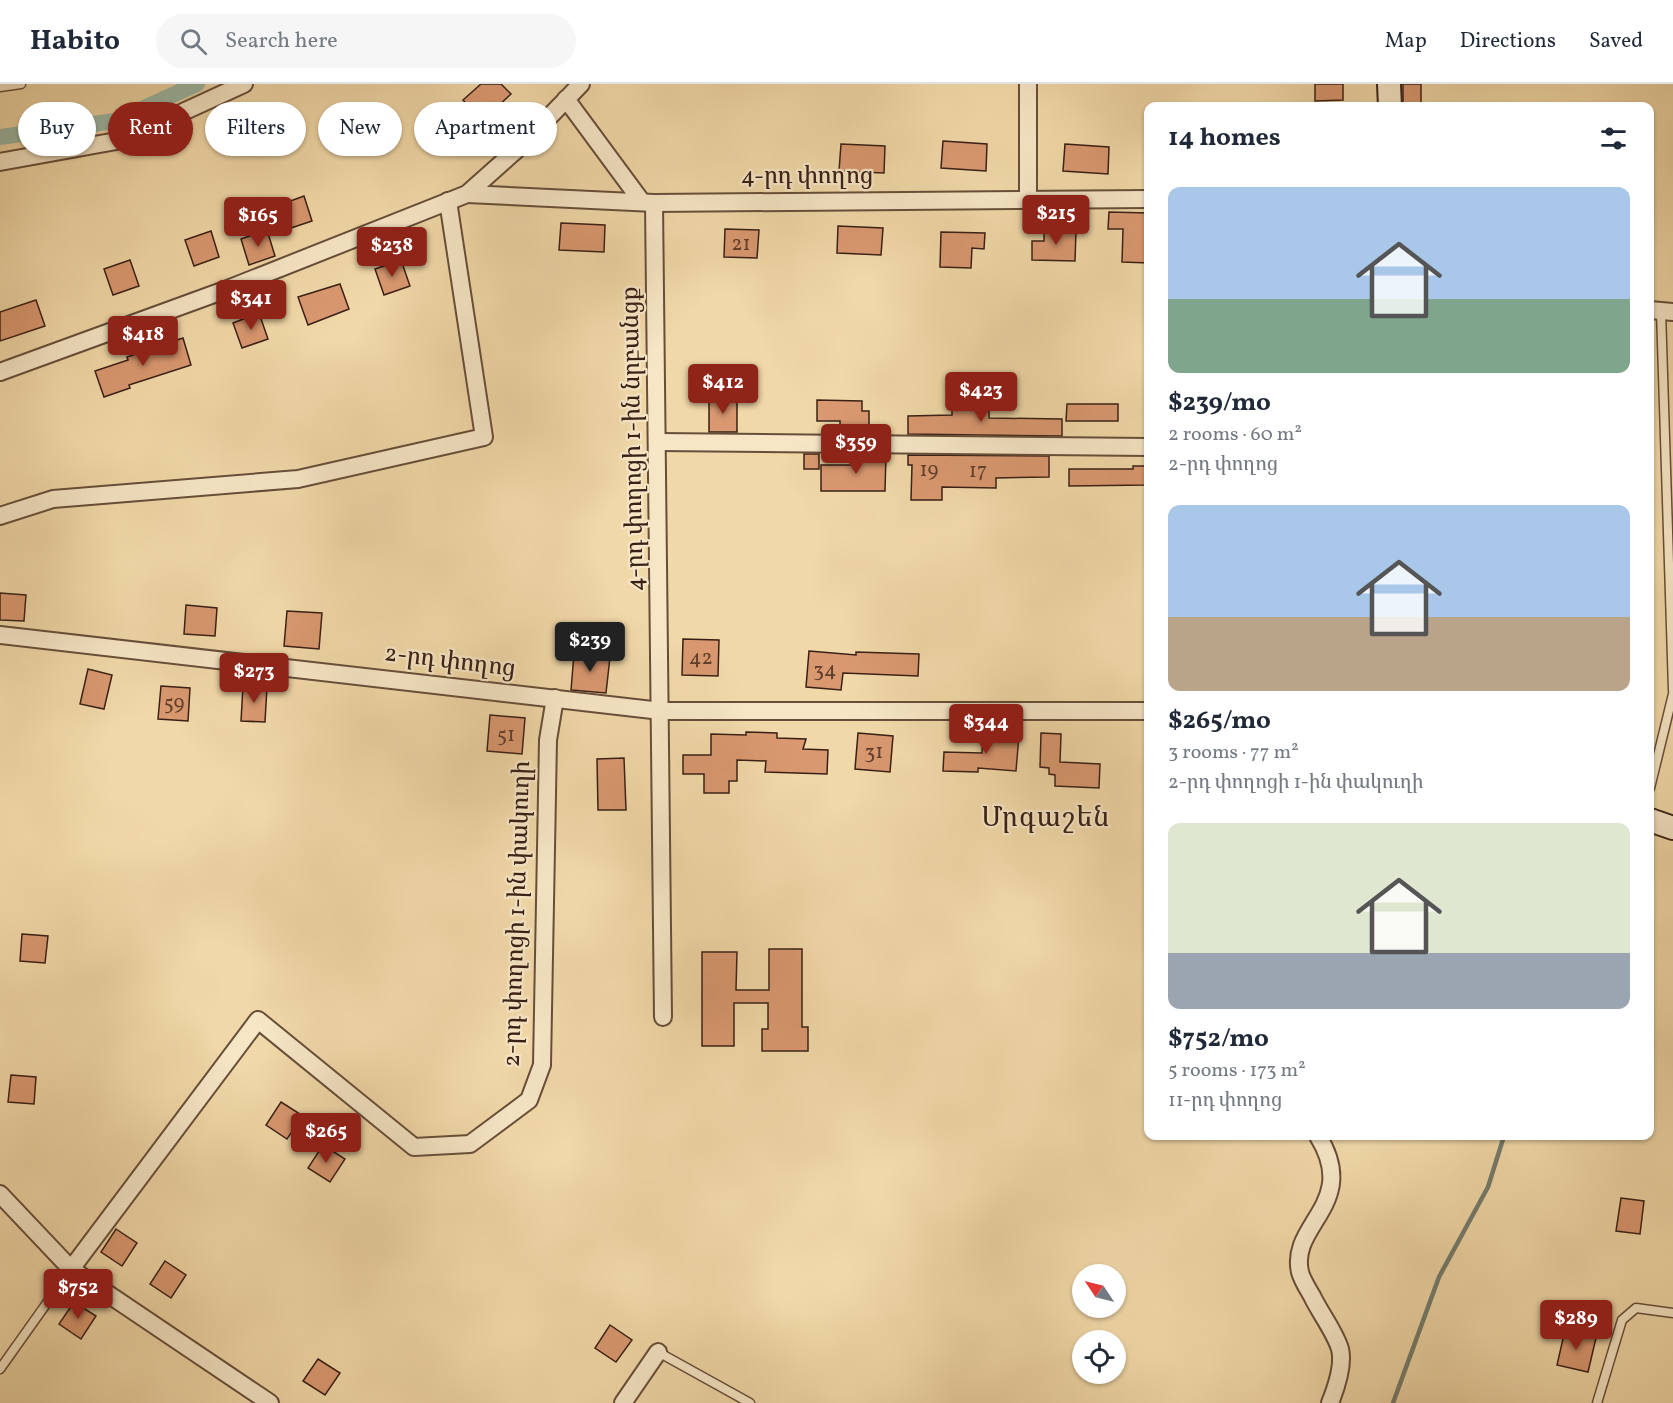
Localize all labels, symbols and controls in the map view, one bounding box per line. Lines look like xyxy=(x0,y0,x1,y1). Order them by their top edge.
search box xyxy=(156,14,576,68)
text: Habito xyxy=(30,22,120,61)
icon: search xyxy=(177,25,210,58)
text: Search here xyxy=(225,26,338,57)
text: Map xyxy=(1385,27,1427,56)
text: Directions xyxy=(1460,27,1556,56)
text: Saved xyxy=(1589,27,1643,56)
chip: Buy xyxy=(18,102,96,156)
chip: Rent xyxy=(108,102,193,156)
chip: Filters xyxy=(205,102,306,156)
chip: New xyxy=(318,102,402,156)
chip: Apartment xyxy=(414,102,557,156)
text: 14 homes xyxy=(1168,120,1281,156)
icon: filters xyxy=(1597,122,1630,155)
street label: 4-րդ փողոց xyxy=(741,160,873,194)
pin: $215 xyxy=(1020,195,1092,246)
pin: $165 xyxy=(222,197,294,248)
text: $215 xyxy=(1036,200,1076,228)
text: $165 xyxy=(238,202,278,230)
icon: home xyxy=(1345,226,1453,334)
pin: $238 xyxy=(356,227,428,278)
house number: 21 xyxy=(731,230,751,259)
text: $238 xyxy=(371,232,413,260)
pin: $341 xyxy=(215,280,287,331)
text: $341 xyxy=(230,285,272,313)
street label: 4-րդ փողոցի 1-ին նրբանցք xyxy=(614,286,654,592)
pin: $418 xyxy=(107,316,179,367)
text: $418 xyxy=(122,321,164,349)
pin: $412 xyxy=(687,364,759,415)
text: $412 xyxy=(702,369,744,397)
pin: $423 xyxy=(945,372,1017,423)
text: $423 xyxy=(959,377,1003,405)
text: $239/mo xyxy=(1168,385,1271,421)
text: 2 rooms · 60 m² xyxy=(1168,421,1302,449)
pin: $359 xyxy=(820,424,892,475)
text: $359 xyxy=(835,429,877,457)
text: 2-րդ փողոց xyxy=(1168,451,1278,479)
house number: 19 xyxy=(919,456,939,485)
house number: 17 xyxy=(969,457,987,486)
icon: home xyxy=(1345,544,1453,652)
pin: $239 xyxy=(554,622,626,673)
text: $239 xyxy=(569,627,611,655)
street label: 2-րդ փողոց xyxy=(382,637,518,687)
house number: 42 xyxy=(689,644,713,673)
pin: $273 xyxy=(218,653,290,704)
house number: 34 xyxy=(813,656,837,685)
text: $273 xyxy=(234,658,274,686)
house number: 59 xyxy=(164,689,184,718)
text: $265/mo xyxy=(1168,703,1271,739)
pin: $344 xyxy=(950,704,1022,755)
text: $344 xyxy=(963,709,1009,737)
house number: 51 xyxy=(497,721,515,750)
house number: 31 xyxy=(865,738,883,767)
text: 3 rooms · 77 m² xyxy=(1168,739,1299,767)
street label: 2-րդ փողոցի 1-ին փակուղի xyxy=(496,760,540,1068)
text: 2-րդ փողոցի 1-ին փակուղի xyxy=(1168,769,1423,797)
district label: Մրգաշեն xyxy=(981,800,1111,838)
icon: home xyxy=(1345,862,1453,970)
text: $752/mo xyxy=(1168,1021,1269,1057)
text: 5 rooms · 173 m² xyxy=(1168,1057,1306,1085)
text: 11-րդ փողոց xyxy=(1168,1087,1282,1115)
pin: $265 xyxy=(290,1113,362,1164)
text: $265 xyxy=(305,1118,347,1146)
north arrow xyxy=(1072,1264,1126,1318)
map controls xyxy=(1072,1264,1126,1384)
pin: $752 xyxy=(42,1269,114,1320)
text: $752 xyxy=(58,1274,98,1302)
pin: $289 xyxy=(1540,1300,1612,1351)
text: $289 xyxy=(1554,1305,1598,1333)
button: locate xyxy=(1072,1330,1126,1384)

